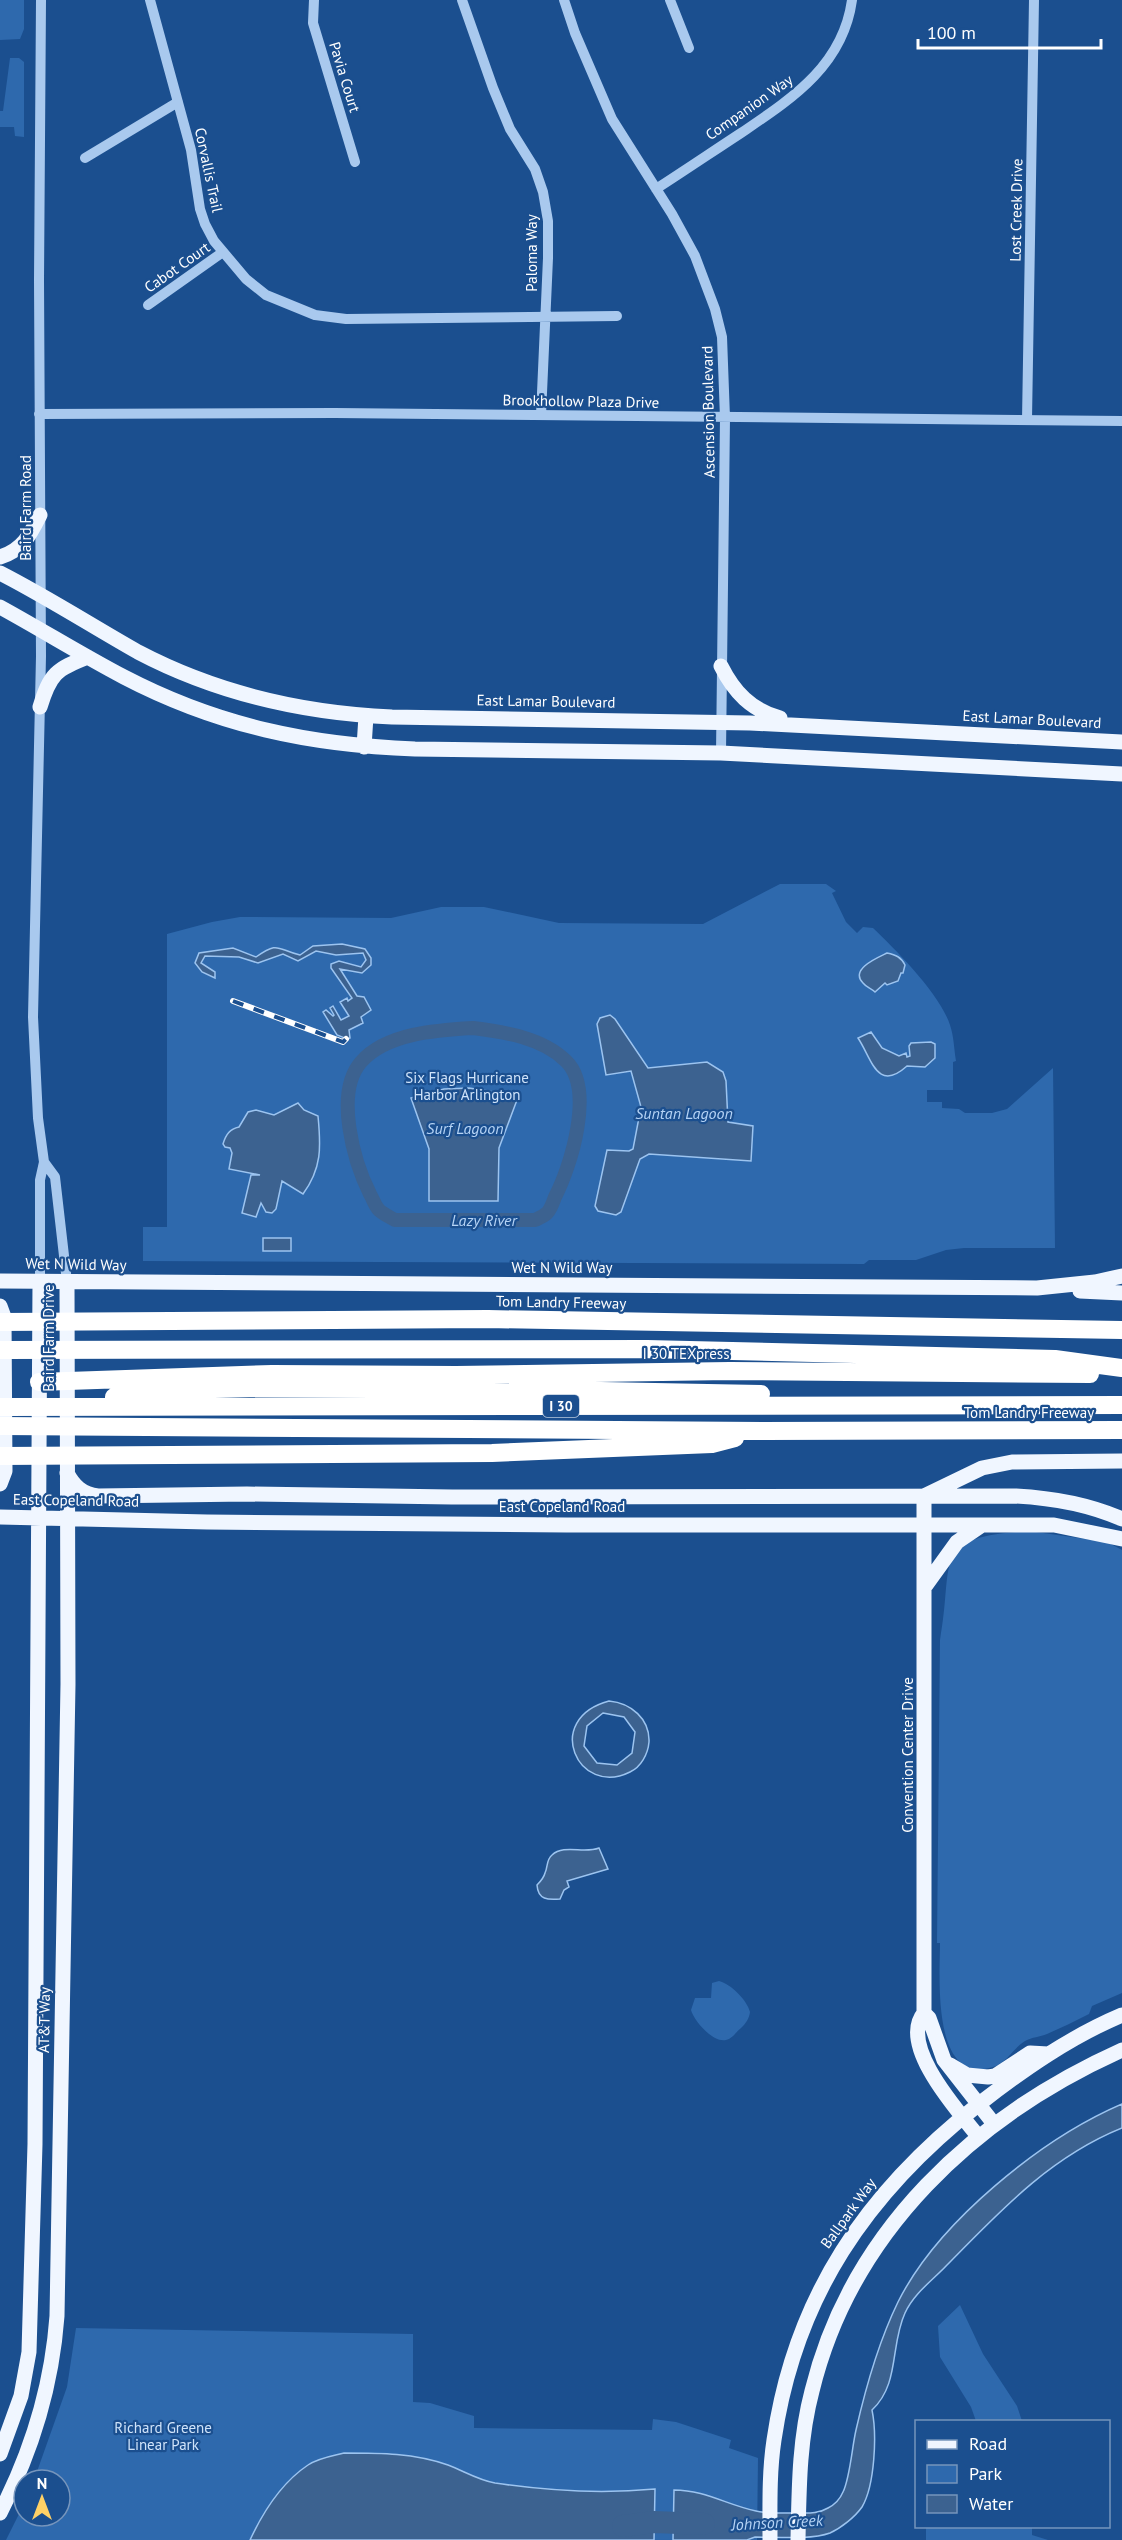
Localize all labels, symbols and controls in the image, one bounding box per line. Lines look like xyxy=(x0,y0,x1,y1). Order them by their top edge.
scale bar xyxy=(918,12,1101,50)
text: 100 m xyxy=(927,21,976,44)
street label: Pavia Court xyxy=(325,39,365,115)
street label: Companion Way xyxy=(702,70,796,144)
street label: Corvallis Trail xyxy=(191,126,227,215)
street label: Lost Creek Drive xyxy=(1006,158,1026,262)
street label: Paloma Way xyxy=(522,214,541,292)
street label: Cabot Court xyxy=(141,237,213,297)
street label: Ascension Boulevard xyxy=(697,346,719,478)
street label: Brookhollow Plaza Drive xyxy=(503,390,659,412)
street label: Baird Farm Road xyxy=(16,455,35,561)
street label: East Lamar Boulevard xyxy=(476,690,616,712)
street label: East Lamar Boulevard xyxy=(962,706,1102,732)
park label: Six Flags Hurricane Harbor Arlington xyxy=(405,1068,529,1104)
water label: Suntan Lagoon xyxy=(635,1103,733,1123)
water label: Surf Lagoon xyxy=(426,1118,504,1138)
water label: Lazy River xyxy=(451,1210,518,1230)
street label: Wet N Wild Way xyxy=(25,1254,127,1274)
street label: Wet N Wild Way xyxy=(511,1258,613,1277)
street label: Baird Farm Drive xyxy=(39,1284,58,1392)
street label: Tom Landry Freeway xyxy=(496,1291,626,1313)
street label: I 30 TEXpress xyxy=(643,1344,729,1363)
road number: I 30 xyxy=(543,1395,579,1417)
street label: Tom Landry Freeway xyxy=(964,1403,1094,1422)
street label: East Copeland Road xyxy=(13,1489,139,1511)
street label: East Copeland Road xyxy=(499,1497,625,1516)
street label: Convention Center Drive xyxy=(898,1677,917,1833)
street label: AT&T Way xyxy=(34,1987,54,2053)
street label: Ballpark Way xyxy=(816,2174,880,2252)
park label: Richard Greene Linear Park xyxy=(114,2418,212,2454)
legend xyxy=(915,2420,1110,2528)
text: Road xyxy=(969,2432,1007,2455)
text: Park xyxy=(969,2462,1002,2485)
north arrow xyxy=(12,2468,72,2528)
text: N xyxy=(37,2473,47,2493)
text: Water xyxy=(969,2492,1013,2515)
water label: Johnson Creek xyxy=(730,2510,824,2534)

